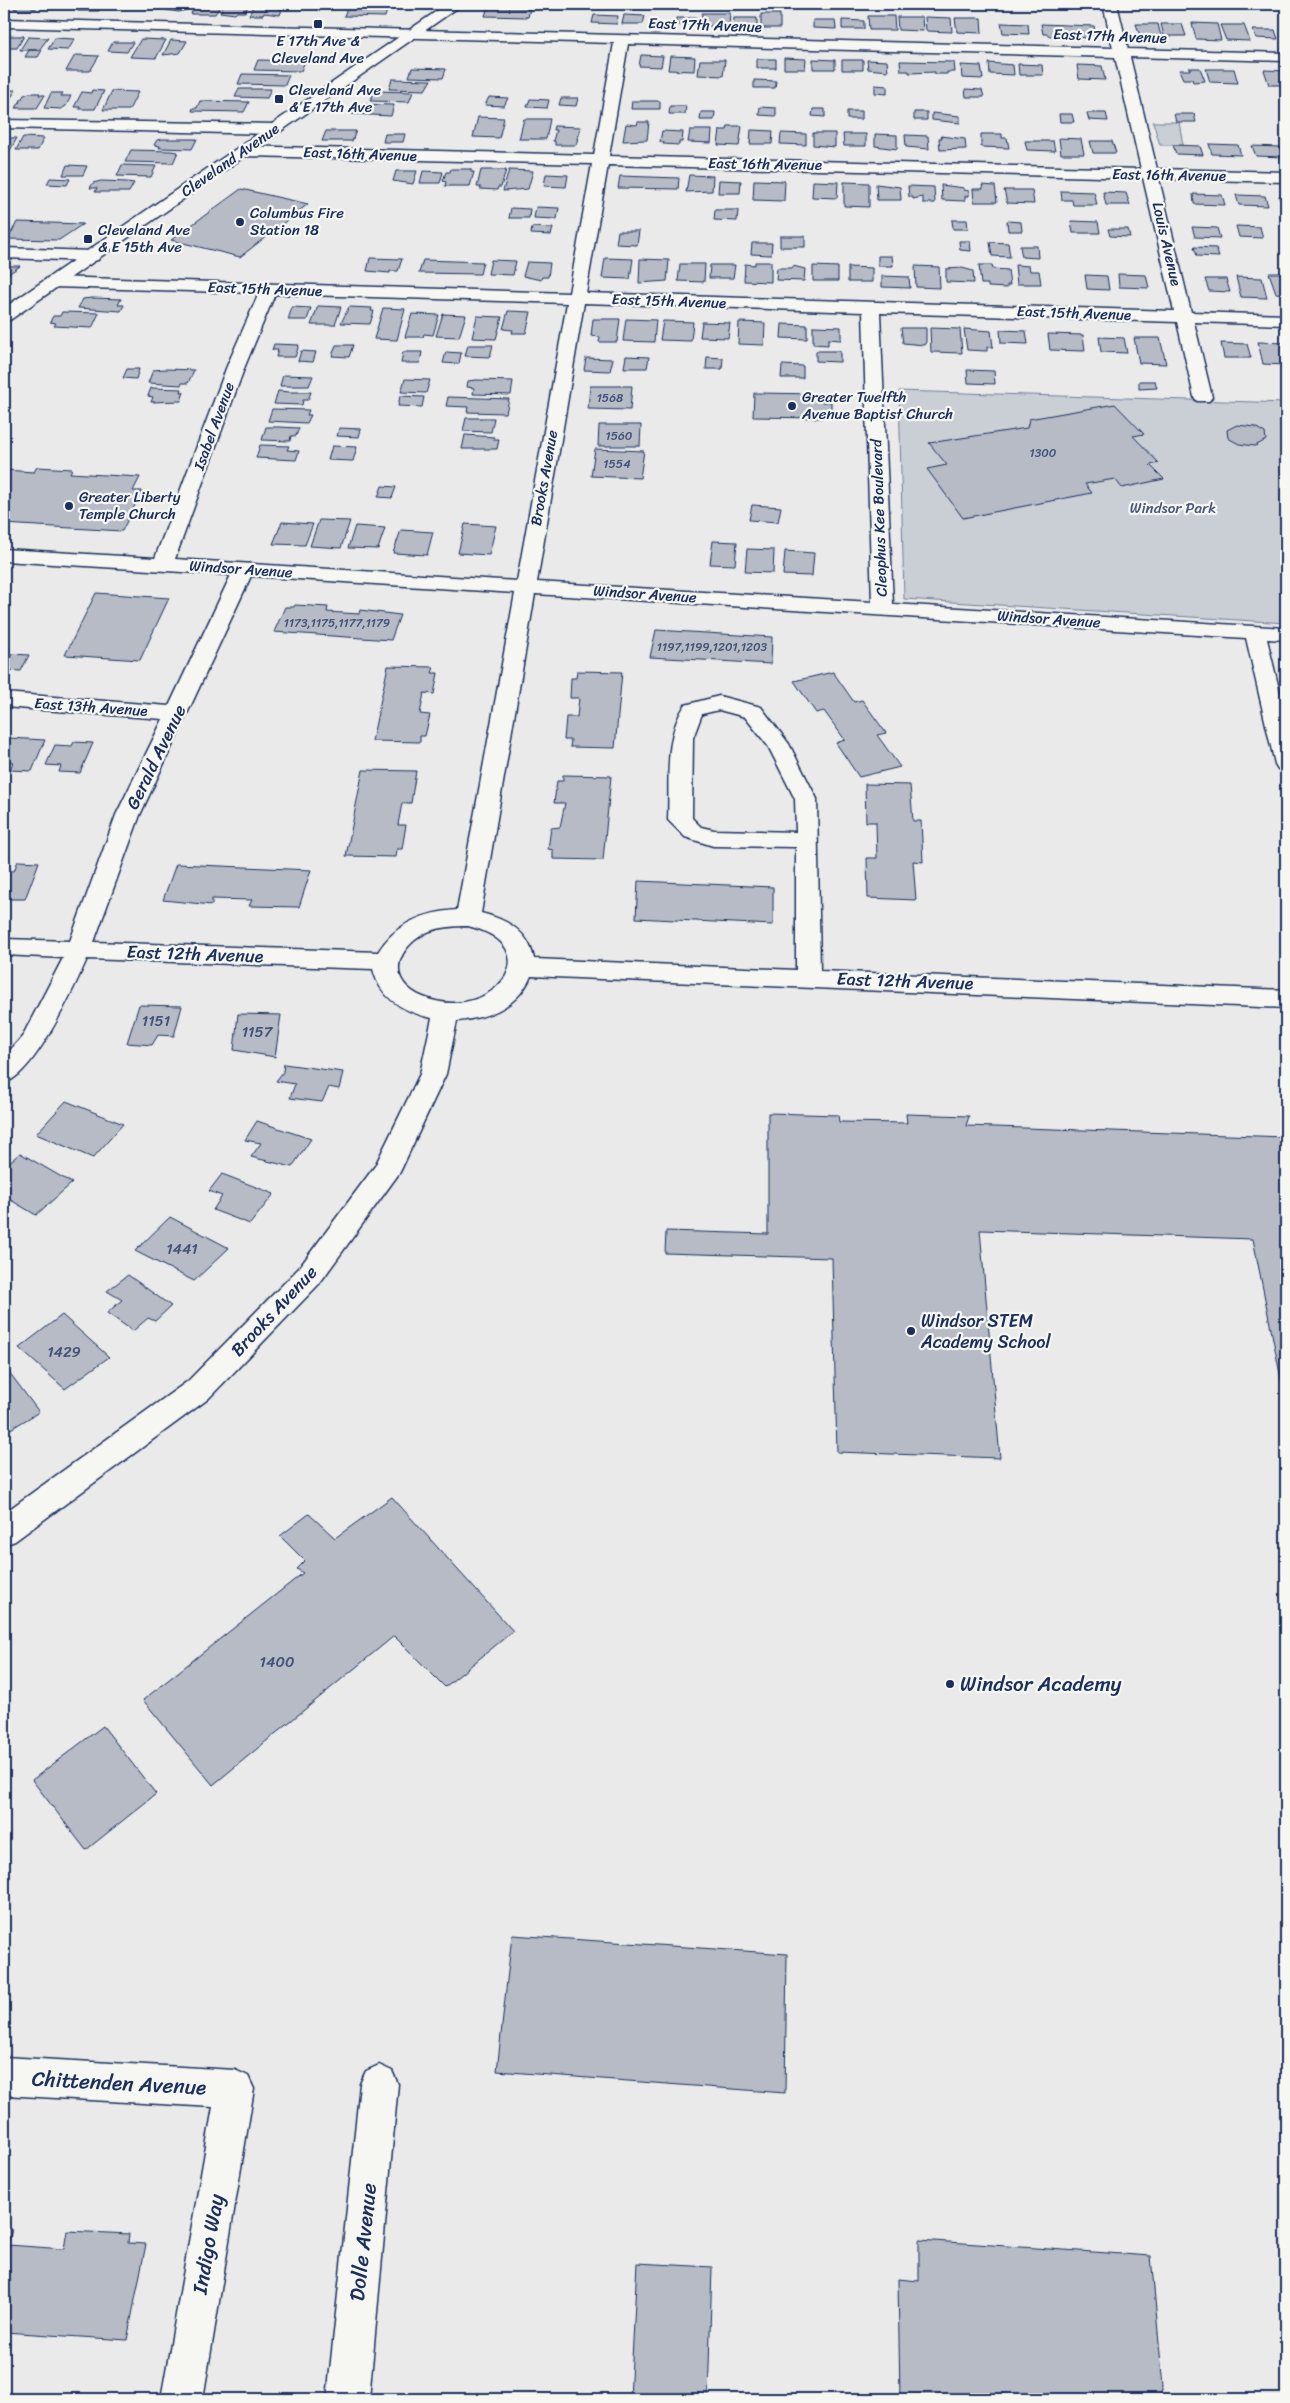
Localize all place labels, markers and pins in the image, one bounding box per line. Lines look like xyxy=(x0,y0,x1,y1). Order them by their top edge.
marker: E 17th Ave & Cleveland Ave xyxy=(312,18,324,30)
place label: E 17th Ave & Cleveland Ave xyxy=(272,28,364,71)
place label: Cleveland Ave & E 17th Ave xyxy=(289,77,382,120)
marker: Cleveland Ave & E 17th Ave xyxy=(273,93,285,105)
place label: Columbus Fire Station 18 xyxy=(250,200,344,243)
marker: Columbus Fire Station 18 xyxy=(234,216,246,228)
place label: Cleveland Ave & E 15th Ave xyxy=(98,217,191,260)
marker: Cleveland Ave & E 15th Ave xyxy=(82,233,94,245)
place label: Greater Twelfth Avenue Baptist Church xyxy=(801,384,953,427)
marker: Greater Twelfth Avenue Baptist Church xyxy=(786,400,798,412)
place label: Greater Liberty Temple Church xyxy=(79,484,181,527)
marker: Greater Liberty Temple Church xyxy=(63,500,75,512)
place label: Windsor STEM Academy School xyxy=(920,1305,1051,1358)
marker: Windsor STEM Academy School xyxy=(905,1325,917,1337)
place label: Windsor Academy xyxy=(960,1665,1122,1703)
marker: Windsor Academy xyxy=(944,1678,956,1690)

